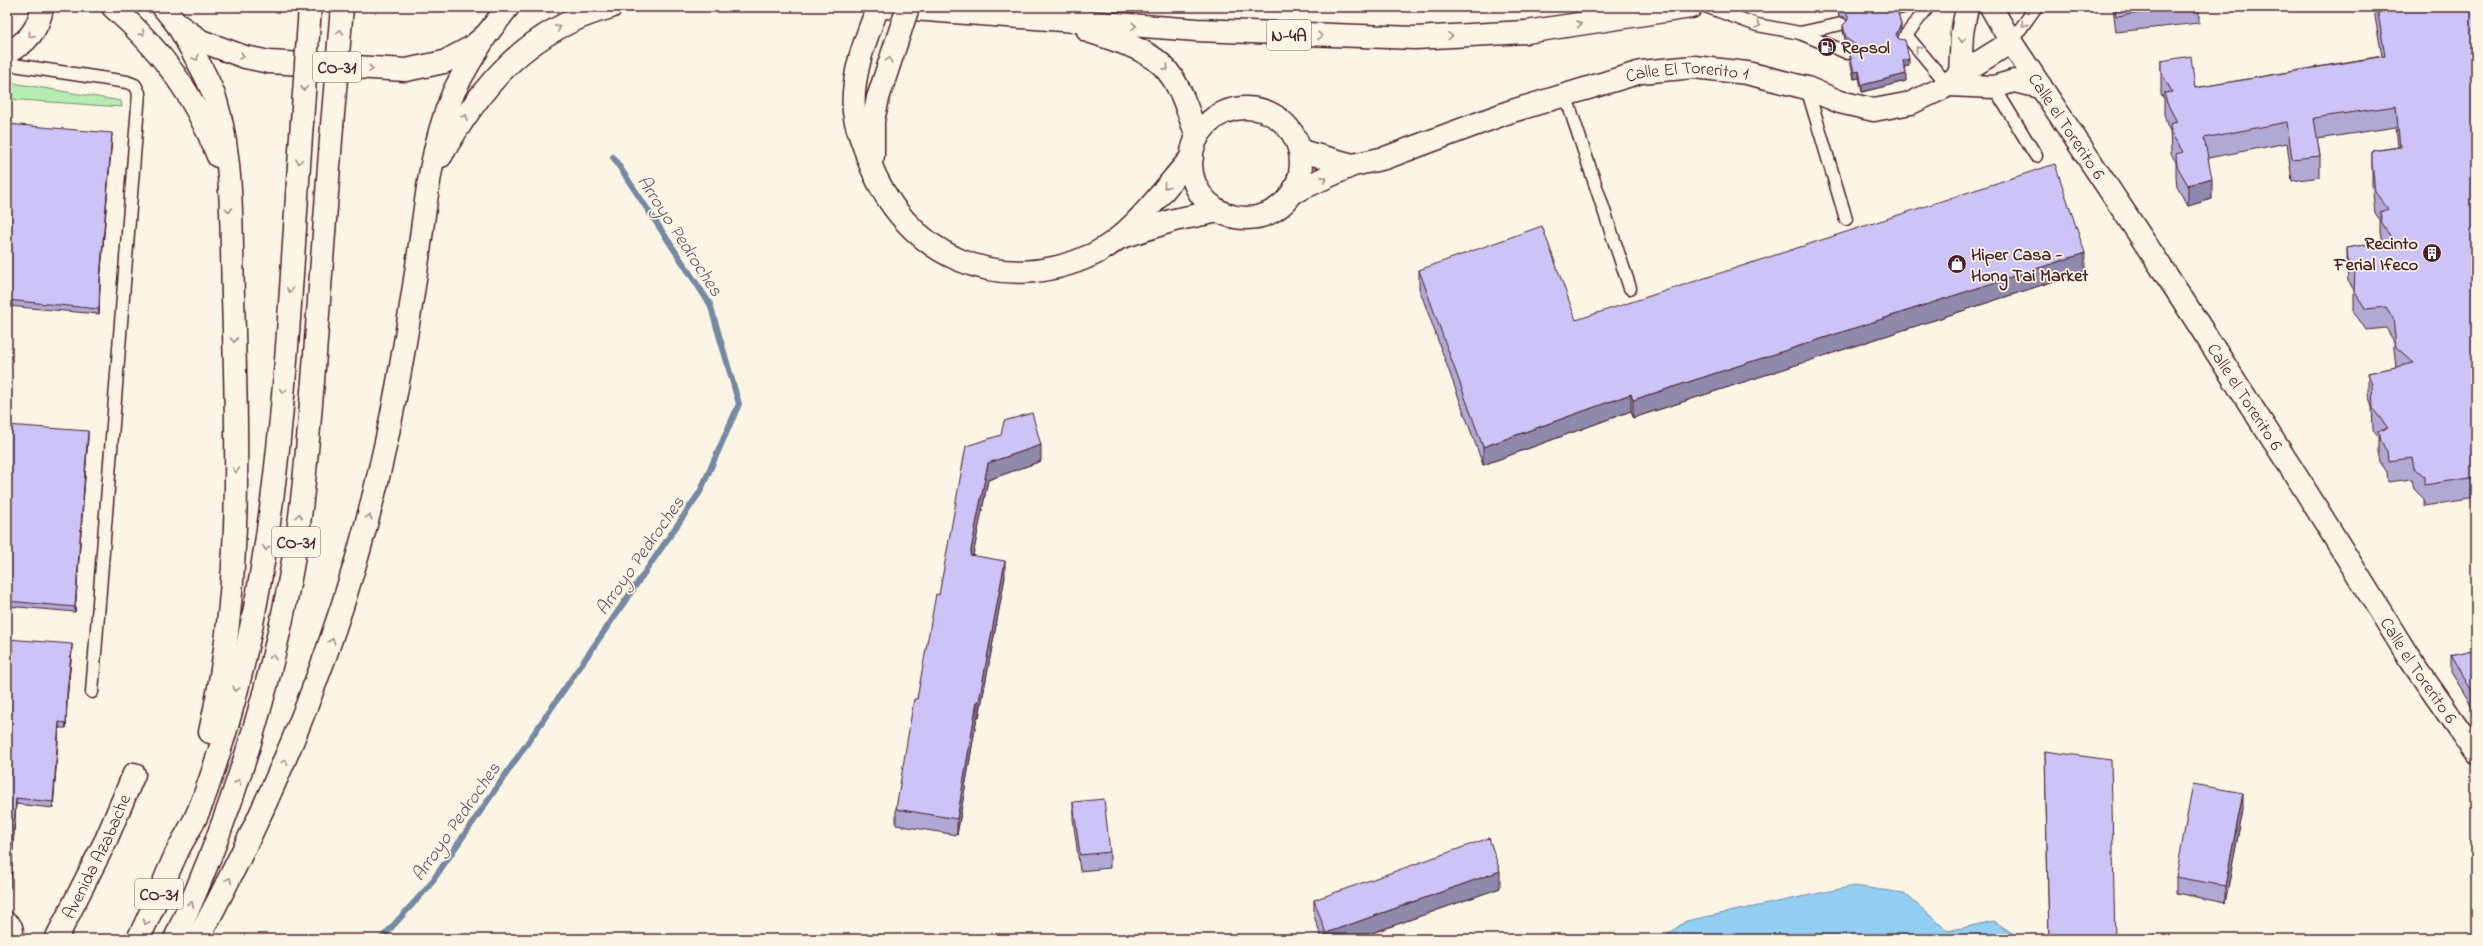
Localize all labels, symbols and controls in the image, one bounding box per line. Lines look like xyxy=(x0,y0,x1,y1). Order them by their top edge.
road number: N-4A xyxy=(1267,20,1311,50)
one-way arrow xyxy=(1576,20,1582,29)
one-way arrow xyxy=(1754,20,1761,29)
one-way arrow xyxy=(2022,20,2029,27)
one-way arrow xyxy=(1131,22,1137,31)
one-way arrow xyxy=(553,25,561,33)
one-way arrow xyxy=(137,28,145,36)
one-way arrow xyxy=(335,29,344,35)
one-way arrow xyxy=(29,30,36,37)
one-way arrow xyxy=(1317,32,1323,40)
one-way arrow xyxy=(1447,32,1453,40)
fuel station icon: Repsol xyxy=(1816,36,1838,58)
place label: Repsol xyxy=(1841,36,1890,62)
one-way arrow xyxy=(1958,37,1966,43)
one-way arrow xyxy=(1915,47,1922,54)
one-way arrow xyxy=(238,51,245,60)
road number: CO-31 xyxy=(313,52,361,82)
one-way arrow xyxy=(191,54,198,61)
street label: Calle El Torerito 1 xyxy=(1623,56,1750,91)
one-way arrow xyxy=(884,57,893,64)
one-way arrow xyxy=(1161,64,1168,71)
one-way arrow xyxy=(368,65,374,74)
street label: Calle el Torerito 6 xyxy=(2020,69,2110,186)
one-way arrow xyxy=(300,85,309,91)
one-way arrow xyxy=(460,114,467,121)
one-way arrow xyxy=(294,158,303,164)
water label: Arroyo Pedroches xyxy=(630,170,728,303)
one-way arrow xyxy=(1319,176,1327,184)
one-way arrow xyxy=(1163,181,1170,189)
one-way arrow xyxy=(225,207,234,213)
place label: Recinto Ferial Ifeco xyxy=(2333,232,2418,279)
building icon: Recinto Ferial Ifeco xyxy=(2421,242,2443,264)
place label: Hiper Casa - Hong Tai Market xyxy=(1971,243,2089,291)
shop icon: Hiper Casa - Hong Tai Market xyxy=(1946,253,1968,275)
one-way arrow xyxy=(285,287,294,293)
one-way arrow xyxy=(230,337,238,343)
street label: Calle el Torerito 6 xyxy=(2199,339,2288,457)
one-way arrow xyxy=(278,388,287,394)
one-way arrow xyxy=(232,467,240,473)
water label: Arroyo Pedroches xyxy=(590,491,692,621)
one-way arrow xyxy=(294,513,303,519)
one-way arrow xyxy=(364,513,372,520)
road number: CO-31 xyxy=(272,527,320,557)
one-way arrow xyxy=(262,545,271,551)
street label: Calle el Torerito 6 xyxy=(2372,613,2462,730)
one-way arrow xyxy=(327,638,335,645)
one-way arrow xyxy=(268,654,277,661)
one-way arrow xyxy=(232,685,241,692)
water label: Arroyo Pedroches xyxy=(406,757,508,887)
one-way arrow xyxy=(280,759,288,767)
one-way arrow xyxy=(233,779,241,786)
street label: Avenida Azabache xyxy=(57,790,139,924)
one-way arrow xyxy=(224,876,232,884)
road number: CO-31 xyxy=(135,879,183,909)
one-way arrow xyxy=(186,900,194,908)
one-way arrow xyxy=(143,918,151,926)

